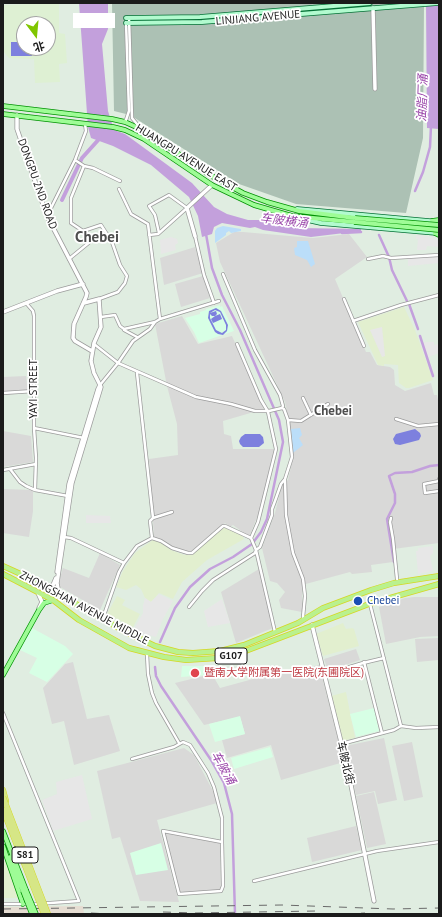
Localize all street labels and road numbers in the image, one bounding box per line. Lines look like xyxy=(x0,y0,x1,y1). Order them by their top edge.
street label: LINJIANG AVENUE xyxy=(215,8,301,28)
street label: HUANGPU AVENUE EAST xyxy=(133,121,239,195)
street label: DONGPU 2ND ROAD xyxy=(14,137,60,231)
street label: YAYI STREET xyxy=(27,359,41,419)
street label: ZHONGSHAN AVENUE MIDDLE xyxy=(17,568,151,648)
road number: G107 xyxy=(215,648,247,664)
street label: 车陂北街 xyxy=(334,740,356,786)
road number: S81 xyxy=(12,847,38,863)

